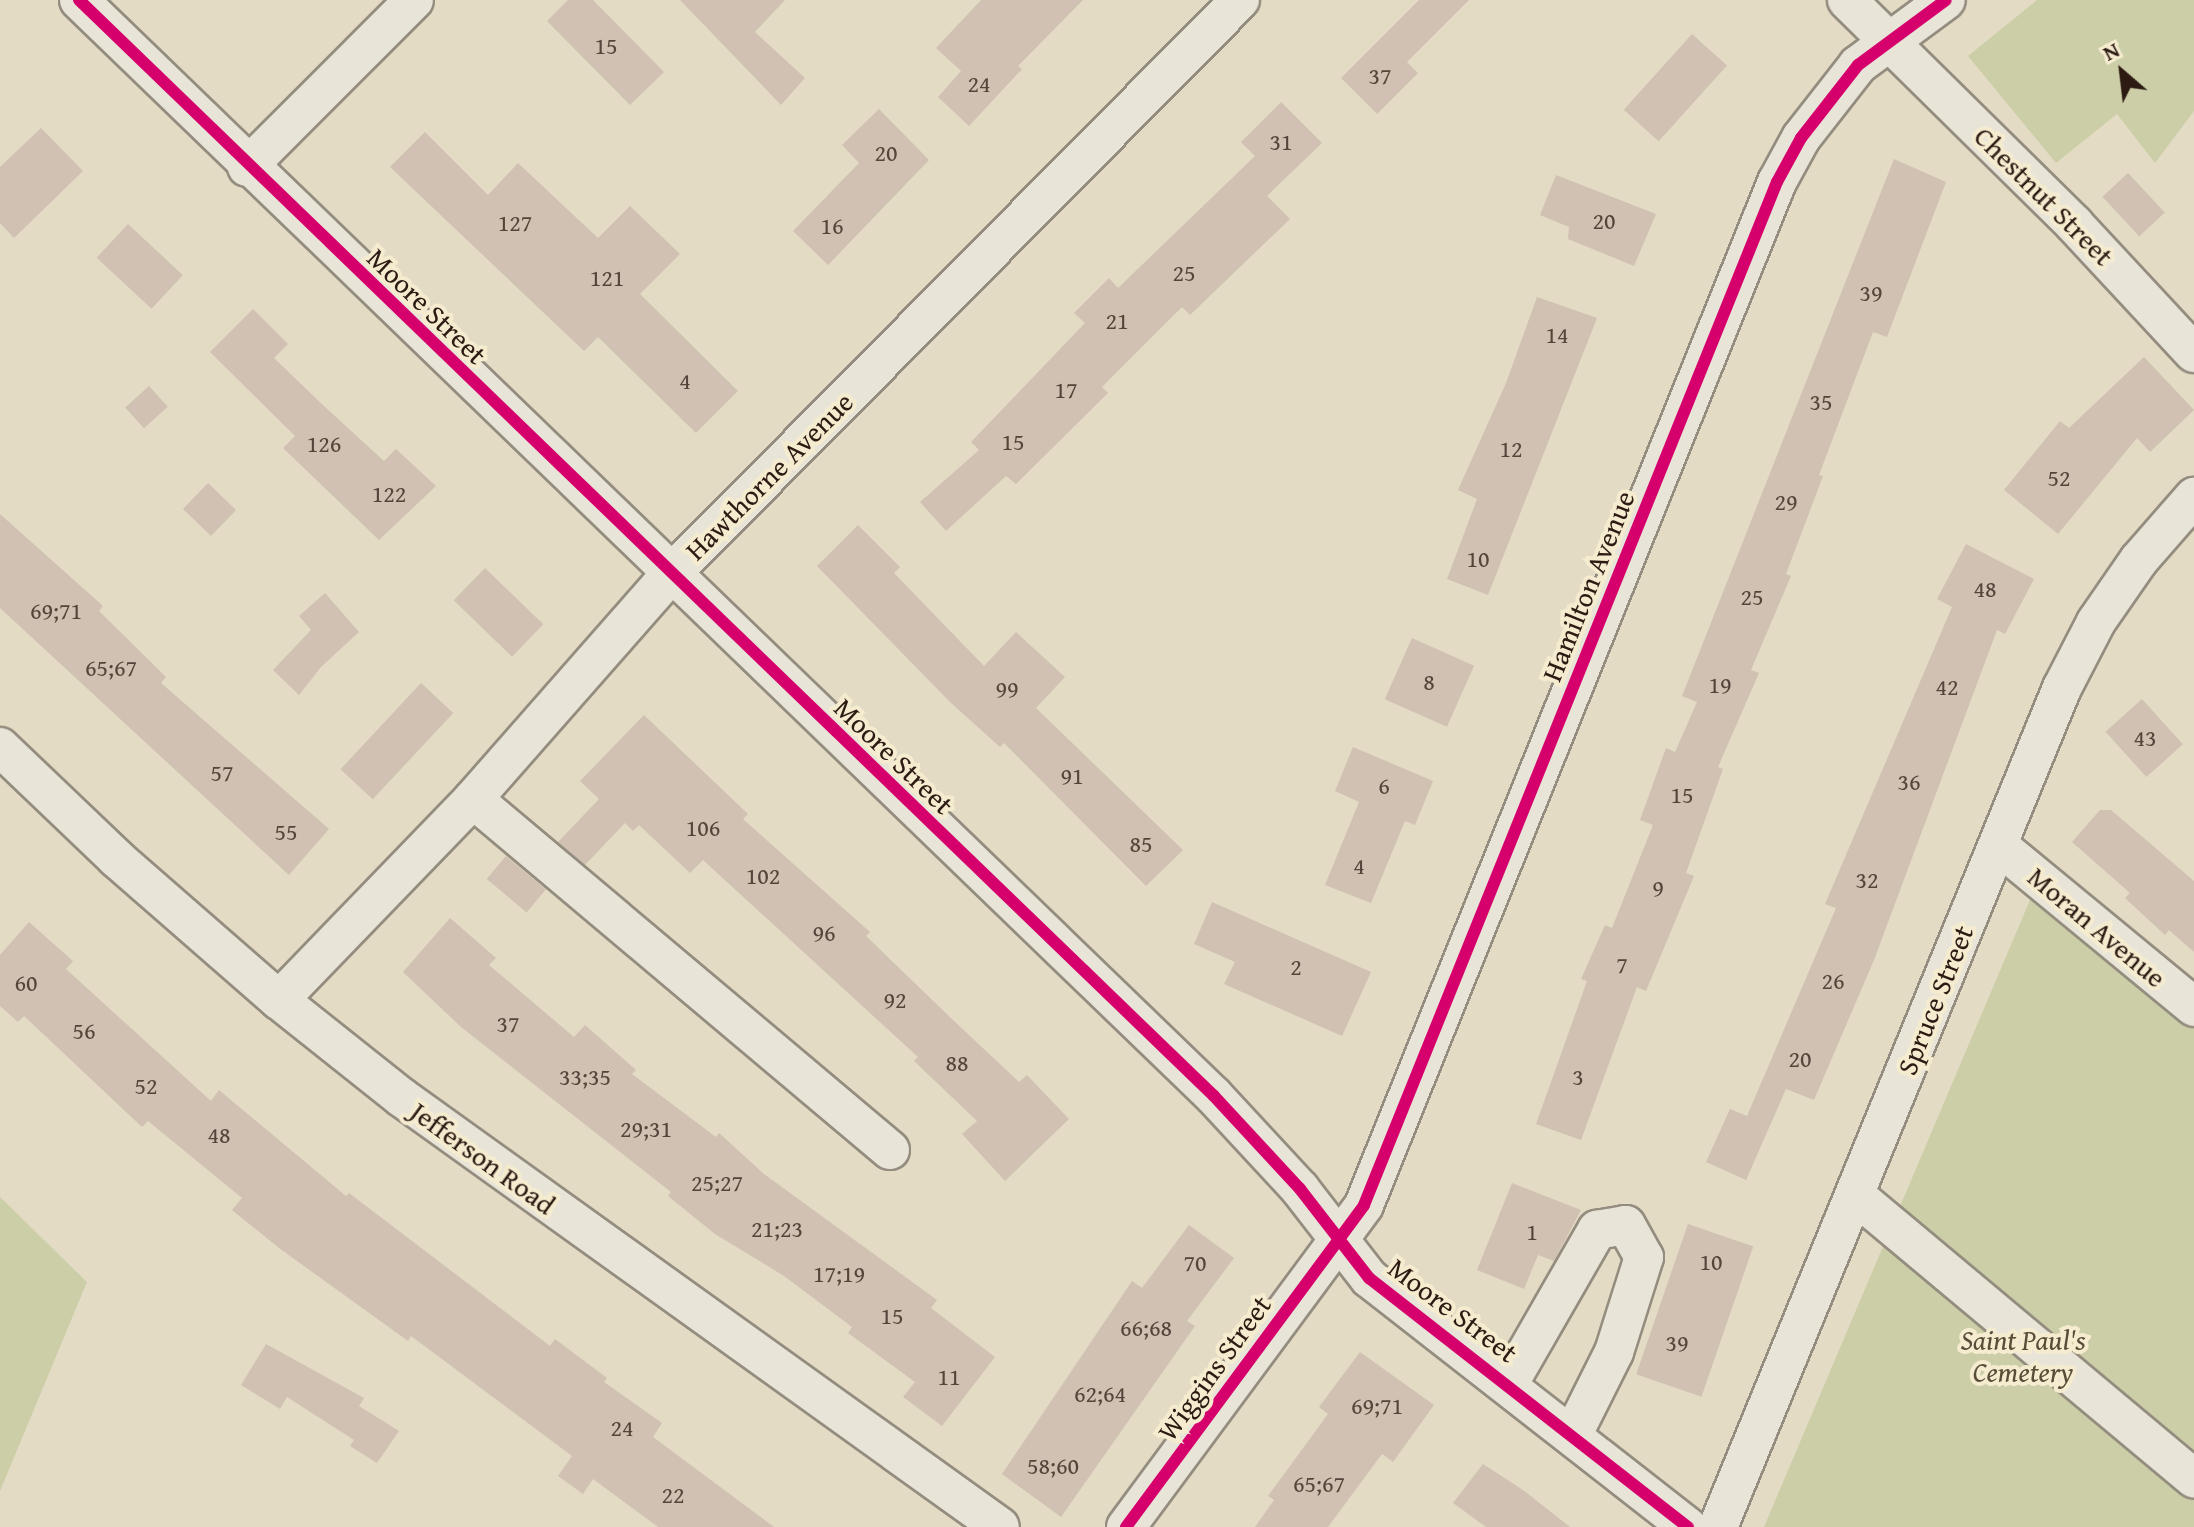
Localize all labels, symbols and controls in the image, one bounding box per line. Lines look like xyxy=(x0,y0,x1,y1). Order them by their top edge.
house number: 15 xyxy=(594,32,618,60)
north arrow xyxy=(2082,32,2162,112)
text: N xyxy=(2097,33,2125,68)
house number: 37 xyxy=(1368,62,1392,90)
house number: 24 xyxy=(967,70,991,98)
street label: Chestnut Street xyxy=(1967,119,2121,273)
house number: 31 xyxy=(1269,128,1293,156)
house number: 20 xyxy=(874,139,898,167)
house number: 20 xyxy=(1592,207,1616,235)
house number: 127 xyxy=(498,209,532,237)
house number: 16 xyxy=(820,212,844,240)
street label: Moore Street xyxy=(360,241,494,371)
house number: 25 xyxy=(1172,259,1196,287)
house number: 121 xyxy=(590,264,624,292)
house number: 39 xyxy=(1859,279,1883,307)
house number: 21 xyxy=(1105,307,1129,335)
house number: 14 xyxy=(1545,321,1569,349)
house number: 4 xyxy=(679,367,691,395)
house number: 17 xyxy=(1054,376,1078,404)
street label: Hawthorne Avenue xyxy=(678,385,860,567)
house number: 35 xyxy=(1809,388,1833,416)
house number: 15 xyxy=(1001,428,1025,456)
house number: 126 xyxy=(307,430,341,458)
house number: 12 xyxy=(1499,435,1523,463)
house number: 52 xyxy=(2047,464,2071,492)
house number: 122 xyxy=(372,480,406,508)
street label: Hamilton Avenue xyxy=(1534,486,1642,686)
house number: 29 xyxy=(1774,488,1798,516)
house number: 10 xyxy=(1466,545,1490,573)
house number: 48 xyxy=(1973,575,1997,603)
house number: 25 xyxy=(1740,583,1764,611)
house number: 69;71 xyxy=(30,597,82,625)
house number: 65;67 xyxy=(85,654,137,682)
house number: 8 xyxy=(1423,668,1435,696)
house number: 19 xyxy=(1708,671,1732,699)
house number: 42 xyxy=(1935,673,1959,701)
house number: 99 xyxy=(995,675,1019,703)
street label: Moore Street xyxy=(827,691,961,821)
house number: 43 xyxy=(2133,724,2157,752)
house number: 57 xyxy=(210,759,234,787)
house number: 91 xyxy=(1060,762,1084,790)
house number: 36 xyxy=(1897,768,1921,796)
house number: 6 xyxy=(1378,772,1390,800)
house number: 15 xyxy=(1670,781,1694,809)
house number: 106 xyxy=(686,814,720,842)
house number: 55 xyxy=(274,818,298,846)
house number: 85 xyxy=(1129,830,1153,858)
house number: 4 xyxy=(1353,852,1365,880)
street label: Moran Avenue xyxy=(2021,860,2173,994)
house number: 102 xyxy=(746,862,780,890)
house number: 32 xyxy=(1855,866,1879,894)
house number: 9 xyxy=(1652,874,1664,902)
house number: 96 xyxy=(812,919,836,947)
street label: Spruce Street xyxy=(1890,920,1980,1080)
house number: 7 xyxy=(1616,951,1628,979)
house number: 2 xyxy=(1290,953,1302,981)
house number: 26 xyxy=(1821,967,1845,995)
house number: 60 xyxy=(14,969,38,997)
house number: 92 xyxy=(883,986,907,1014)
house number: 37 xyxy=(496,1010,520,1038)
house number: 56 xyxy=(72,1017,96,1045)
house number: 20 xyxy=(1788,1045,1812,1073)
house number: 88 xyxy=(945,1049,969,1077)
house number: 33;35 xyxy=(559,1063,611,1091)
house number: 3 xyxy=(1572,1063,1584,1091)
house number: 52 xyxy=(134,1072,158,1100)
street label: Jefferson Road xyxy=(404,1094,562,1222)
house number: 29;31 xyxy=(620,1115,672,1143)
house number: 48 xyxy=(207,1121,231,1149)
house number: 25;27 xyxy=(691,1169,743,1197)
house number: 21;23 xyxy=(751,1215,803,1243)
house number: 1 xyxy=(1526,1218,1538,1246)
house number: 10 xyxy=(1699,1248,1723,1276)
house number: 70 xyxy=(1183,1249,1207,1277)
street label: Moore Street xyxy=(1382,1251,1524,1369)
house number: 17;19 xyxy=(813,1260,865,1288)
street label: Wiggins Street xyxy=(1150,1289,1278,1447)
house number: 15 xyxy=(880,1302,904,1330)
house number: 66;68 xyxy=(1120,1314,1172,1342)
park label: Saint Paul's Cemetery xyxy=(1960,1323,2086,1389)
house number: 39 xyxy=(1665,1329,1689,1357)
house number: 11 xyxy=(937,1363,961,1391)
house number: 62;64 xyxy=(1074,1380,1126,1408)
house number: 69;71 xyxy=(1351,1392,1403,1420)
house number: 24 xyxy=(610,1414,634,1442)
house number: 58;60 xyxy=(1027,1452,1079,1480)
house number: 65;67 xyxy=(1293,1470,1345,1498)
house number: 22 xyxy=(661,1481,685,1509)

